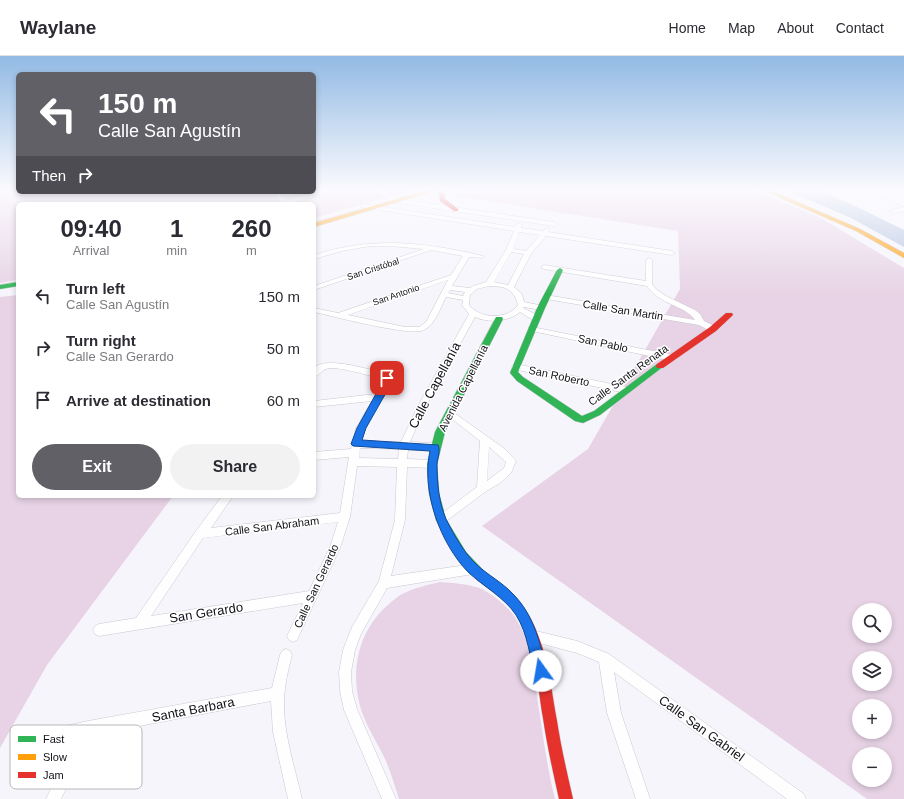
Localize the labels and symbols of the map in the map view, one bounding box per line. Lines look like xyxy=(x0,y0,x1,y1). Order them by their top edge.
street label: San Cristóbal xyxy=(346,256,400,282)
street label: San Antonio xyxy=(371,282,421,308)
street label: Calle San Martin xyxy=(582,298,664,322)
street label: San Pablo xyxy=(577,332,629,354)
street label: Calle Capellanía xyxy=(405,339,464,431)
street label: Avenida Capellanía xyxy=(436,342,490,433)
street label: Calle Santa Renata xyxy=(586,342,671,408)
pin xyxy=(370,361,404,395)
street label: San Roberto xyxy=(528,364,590,388)
street label: Calle San Abraham xyxy=(224,514,320,538)
street label: Calle San Gerardo xyxy=(291,542,341,630)
street label: San Gerardo xyxy=(168,599,244,626)
position arrow xyxy=(520,650,562,692)
street label: Calle San Gabriel xyxy=(656,692,747,764)
street label: Santa Barbara xyxy=(151,694,236,725)
legend xyxy=(10,725,142,789)
text: Fast xyxy=(43,733,64,745)
text: Slow xyxy=(43,751,67,763)
text: Jam xyxy=(43,769,64,781)

